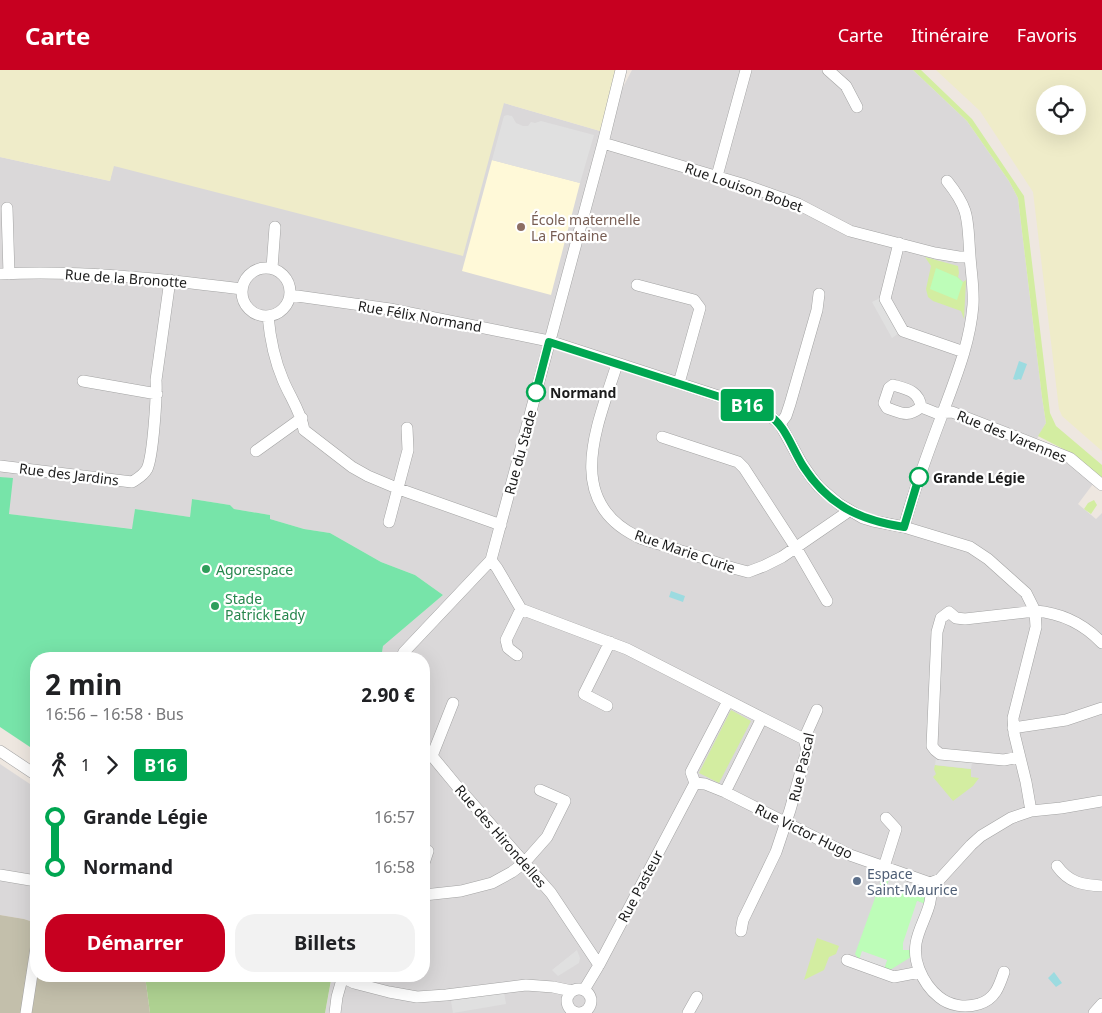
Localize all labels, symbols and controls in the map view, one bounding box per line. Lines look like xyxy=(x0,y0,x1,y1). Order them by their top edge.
text: Carte xyxy=(25,19,90,52)
text: Carte xyxy=(838,23,883,47)
text: Itinéraire xyxy=(911,23,989,47)
text: Favoris xyxy=(1017,23,1077,47)
map controls xyxy=(1036,85,1086,135)
button: locate xyxy=(1036,85,1086,135)
street label: Rue Louison Bobet xyxy=(682,158,806,216)
place label: École maternelle La Fontaine xyxy=(531,210,641,245)
marker: École maternelle La Fontaine xyxy=(515,221,527,233)
street label: Rue de la Bronotte xyxy=(64,264,188,292)
street label: Rue Félix Normand xyxy=(357,296,483,336)
marker: Normand xyxy=(526,382,546,402)
place label: Normand xyxy=(550,383,616,402)
line badge: B16 xyxy=(718,389,776,421)
text: B16 xyxy=(731,393,763,417)
street label: Rue des Varennes xyxy=(954,405,1070,467)
street label: Rue du Stade xyxy=(500,407,540,496)
street label: Rue des Jardins xyxy=(18,458,120,490)
marker: Grande Légie xyxy=(909,467,929,487)
place label: Grande Légie xyxy=(933,468,1025,487)
street label: Rue Marie Curie xyxy=(632,525,738,577)
place label: Agorespace xyxy=(216,560,293,579)
marker: Agorespace xyxy=(200,563,212,575)
place label: Stade Patrick Eady xyxy=(225,589,306,624)
marker: Stade Patrick Eady xyxy=(209,600,221,612)
text: 2 min xyxy=(45,665,122,703)
text: 2.90 € xyxy=(361,682,415,708)
text: 16:56 – 16:58 · Bus xyxy=(45,703,184,725)
street label: Rue Pascal xyxy=(784,731,818,803)
icon: walk xyxy=(45,751,73,779)
icon: forward xyxy=(98,751,126,779)
text: B16 xyxy=(144,753,177,777)
text: 1 xyxy=(81,754,90,776)
street label: Rue des Hirondelles xyxy=(451,780,551,892)
street label: Rue Victor Hugo xyxy=(752,799,856,863)
text: Grande Légie xyxy=(83,804,208,830)
text: 16:57 xyxy=(374,806,415,828)
street label: Rue Pasteur xyxy=(613,846,667,925)
text: Normand xyxy=(83,854,173,880)
text: 16:58 xyxy=(374,856,415,878)
place label: Espace Saint-Maurice xyxy=(867,864,958,899)
marker: Espace Saint-Maurice xyxy=(851,875,863,887)
button: Démarrer xyxy=(45,914,225,972)
button: Billets xyxy=(235,914,415,972)

